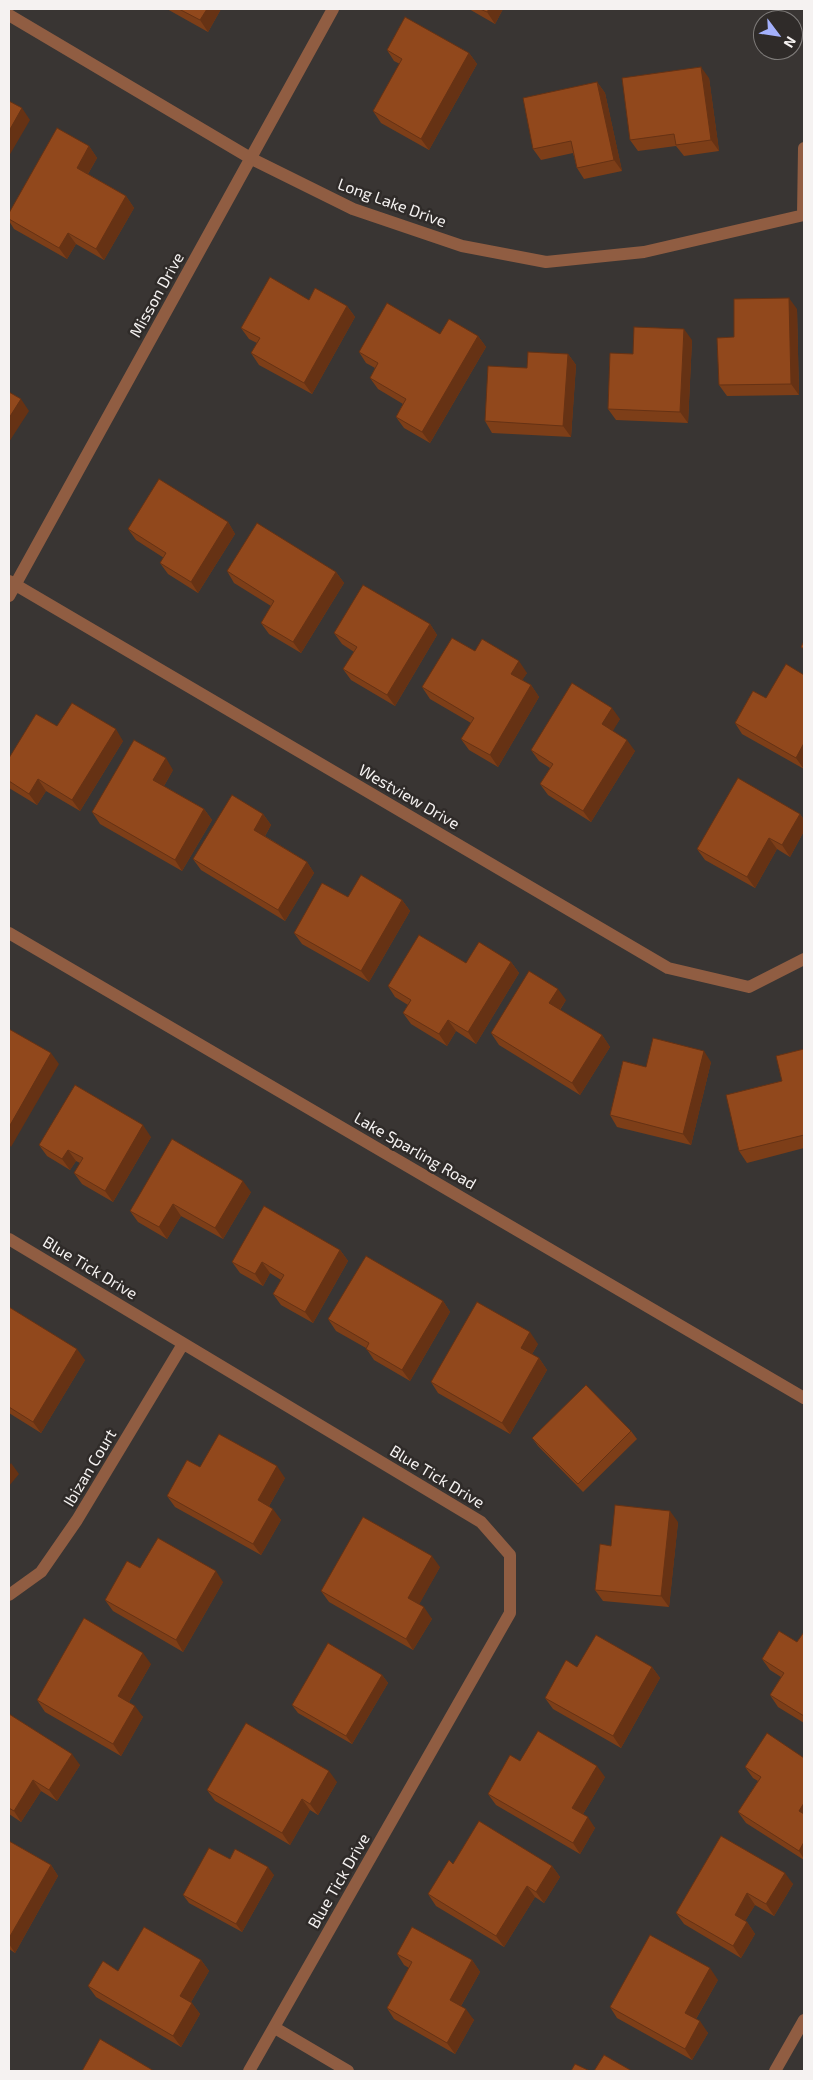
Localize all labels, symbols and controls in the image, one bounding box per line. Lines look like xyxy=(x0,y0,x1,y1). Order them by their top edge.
north arrow xyxy=(753,10,803,60)
text: N xyxy=(781,34,800,51)
street label: Long Lake Drive xyxy=(335,174,449,232)
street label: Misson Drive xyxy=(126,249,188,341)
street label: Westview Drive xyxy=(355,760,463,834)
street label: Lake Sparling Road xyxy=(350,1108,480,1194)
street label: Blue Tick Drive xyxy=(39,1232,141,1304)
street label: Ibizan Court xyxy=(59,1426,121,1510)
street label: Blue Tick Drive xyxy=(386,1441,488,1513)
street label: Blue Tick Drive xyxy=(304,1830,374,1932)

